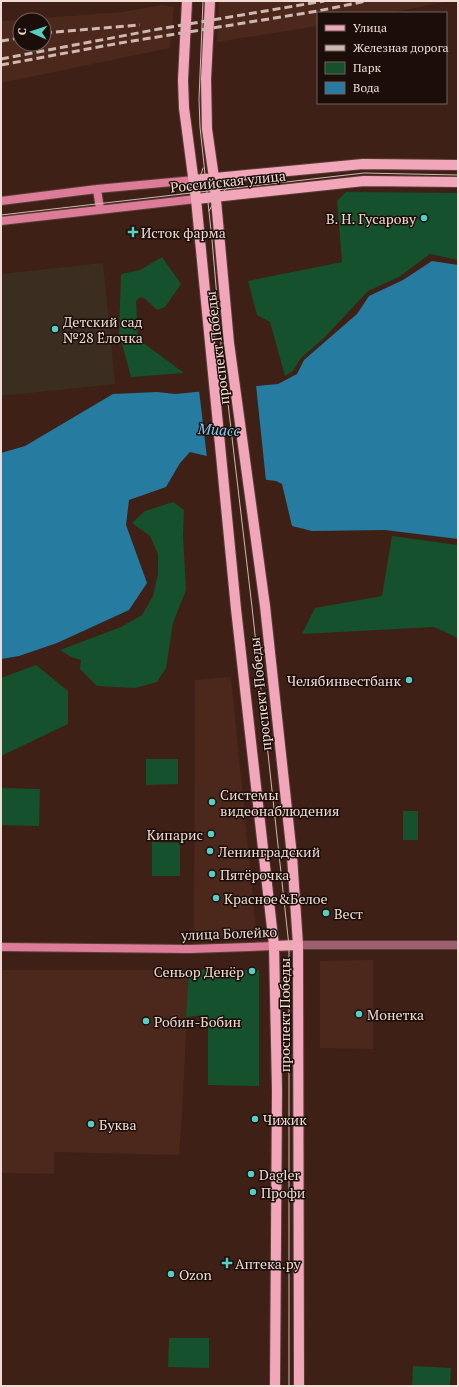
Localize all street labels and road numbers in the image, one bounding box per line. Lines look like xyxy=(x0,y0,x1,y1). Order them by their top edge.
street label: Российская улица xyxy=(169,165,287,197)
street label: проспект Победы xyxy=(201,290,233,406)
street label: проспект Победы xyxy=(245,636,275,752)
street label: улица Болейко xyxy=(180,922,278,944)
street label: проспект Победы xyxy=(275,958,294,1072)

